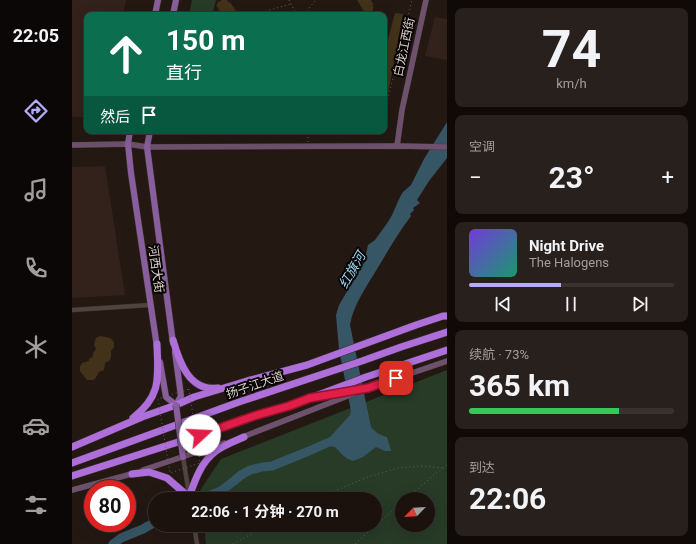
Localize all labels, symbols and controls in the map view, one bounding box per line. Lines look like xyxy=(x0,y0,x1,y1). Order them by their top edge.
street label: 白龙江西街 xyxy=(391,16,417,78)
text: 74 xyxy=(542,19,601,80)
text: 150 m xyxy=(166,24,245,57)
text: 22:05 xyxy=(13,25,59,46)
icon: ahead xyxy=(100,28,152,80)
text: 直行 xyxy=(166,62,202,83)
text: km/h xyxy=(556,76,587,91)
icon: directions xyxy=(22,97,50,125)
icon: arrive xyxy=(138,104,160,126)
text: 然后 xyxy=(100,108,130,126)
text: 空调 xyxy=(469,139,495,154)
text: 23° xyxy=(548,160,595,195)
text: − xyxy=(469,165,482,190)
text: + xyxy=(662,165,674,190)
icon: music xyxy=(22,176,50,204)
text: Night Drive xyxy=(529,237,604,255)
street label: 河西大街 xyxy=(146,244,166,294)
water label: 红旗河 xyxy=(336,247,370,291)
icon: phone xyxy=(22,254,50,282)
text: The Halogens xyxy=(529,255,609,270)
icon: previous xyxy=(492,293,514,315)
icon: pause xyxy=(560,293,582,315)
icon: next xyxy=(629,293,651,315)
icon: climate xyxy=(22,333,50,361)
text: 续航 · 73% xyxy=(469,347,529,362)
pin xyxy=(379,361,413,395)
icon: arrive xyxy=(385,367,407,389)
text: 365 km xyxy=(469,368,570,403)
street label: 扬子江大道 xyxy=(224,369,286,401)
icon: car xyxy=(22,412,50,440)
position arrow xyxy=(179,414,221,456)
text: 到达 xyxy=(469,460,495,475)
speed limit sign: 80 xyxy=(84,480,136,532)
text: 22:06 xyxy=(469,481,546,516)
icon: filters xyxy=(22,491,50,519)
north arrow xyxy=(395,492,435,532)
map controls xyxy=(395,492,435,532)
text: 22:06 · 1 分钟 · 270 m xyxy=(191,503,339,521)

